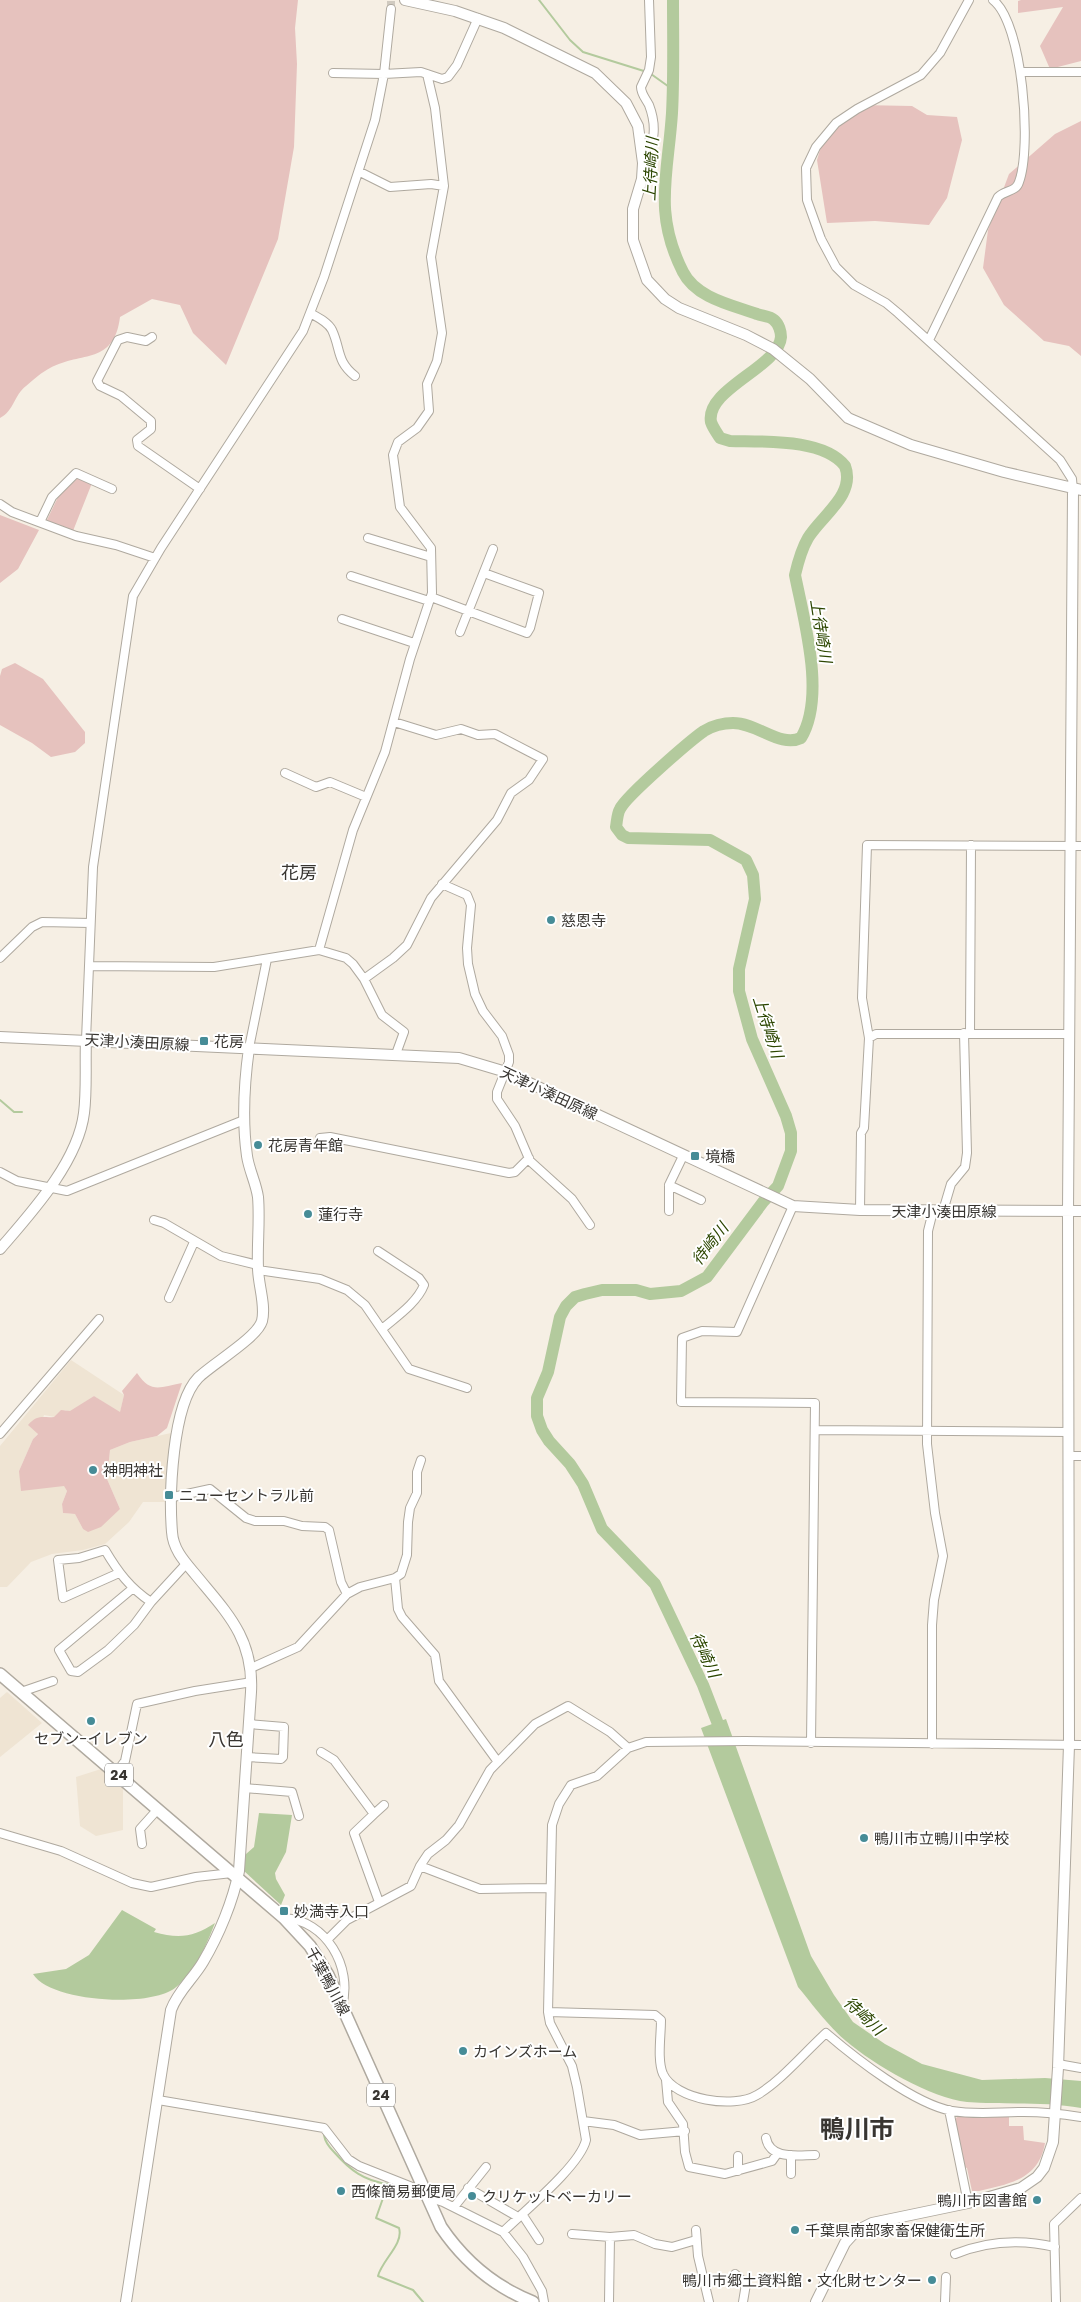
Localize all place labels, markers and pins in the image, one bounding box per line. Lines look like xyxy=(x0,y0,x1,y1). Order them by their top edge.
place label: 慈恩寺 xyxy=(561,910,606,931)
marker: 慈恩寺 xyxy=(545,914,557,926)
place label: 花房 xyxy=(214,1031,244,1052)
marker: 花房 xyxy=(198,1035,210,1047)
place label: 花房青年館 xyxy=(268,1135,343,1156)
marker: 花房青年館 xyxy=(252,1139,264,1151)
place label: 境橋 xyxy=(705,1146,735,1167)
marker: 境橋 xyxy=(689,1150,701,1162)
place label: 蓮行寺 xyxy=(318,1204,363,1225)
marker: 蓮行寺 xyxy=(302,1208,314,1220)
place label: 神明神社 xyxy=(103,1460,163,1481)
marker: 神明神社 xyxy=(87,1464,99,1476)
place label: ニューセントラル前 xyxy=(179,1485,314,1506)
marker: ニューセントラル前 xyxy=(163,1489,175,1501)
marker: セブン-イレブン xyxy=(85,1715,97,1727)
place label: セブン-イレブン xyxy=(34,1728,148,1749)
place label: 鴨川市立鴨川中学校 xyxy=(874,1828,1009,1849)
marker: 鴨川市立鴨川中学校 xyxy=(858,1832,870,1844)
place label: 妙満寺入口 xyxy=(294,1901,369,1922)
marker: 妙満寺入口 xyxy=(278,1905,290,1917)
place label: カインズホーム xyxy=(473,2041,577,2062)
marker: カインズホーム xyxy=(457,2045,469,2057)
place label: 西條簡易郵便局 xyxy=(351,2181,456,2202)
marker: 西條簡易郵便局 xyxy=(335,2185,347,2197)
place label: クリケットベーカリー xyxy=(482,2186,632,2207)
marker: クリケットベーカリー xyxy=(466,2190,478,2202)
place label: 鴨川市図書館 xyxy=(937,2190,1027,2211)
marker: 鴨川市図書館 xyxy=(1031,2194,1043,2206)
place label: 千葉県南部家畜保健衛生所 xyxy=(805,2220,985,2241)
marker: 千葉県南部家畜保健衛生所 xyxy=(789,2224,801,2236)
place label: 鴨川市郷土資料館・文化財センター xyxy=(682,2270,922,2291)
marker: 鴨川市郷土資料館・文化財センター xyxy=(926,2274,938,2286)

